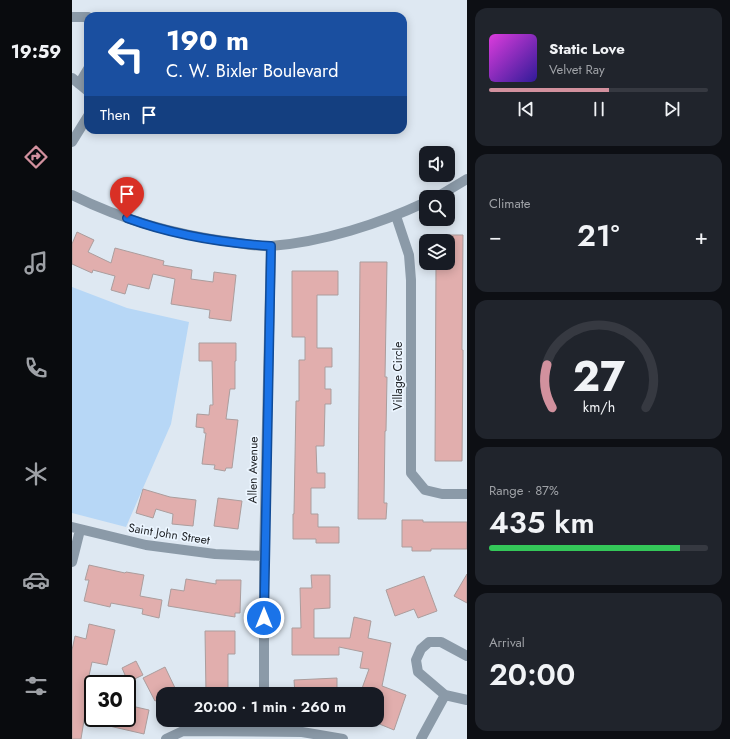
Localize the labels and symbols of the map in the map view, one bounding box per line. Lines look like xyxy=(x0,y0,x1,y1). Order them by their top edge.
pin xyxy=(110,177,144,218)
street label: Village Circle xyxy=(389,342,407,410)
street label: Allen Avenue xyxy=(243,436,263,504)
street label: Saint John Street xyxy=(127,519,211,549)
position arrow xyxy=(243,597,285,639)
speed limit sign: 30 xyxy=(84,675,136,727)

